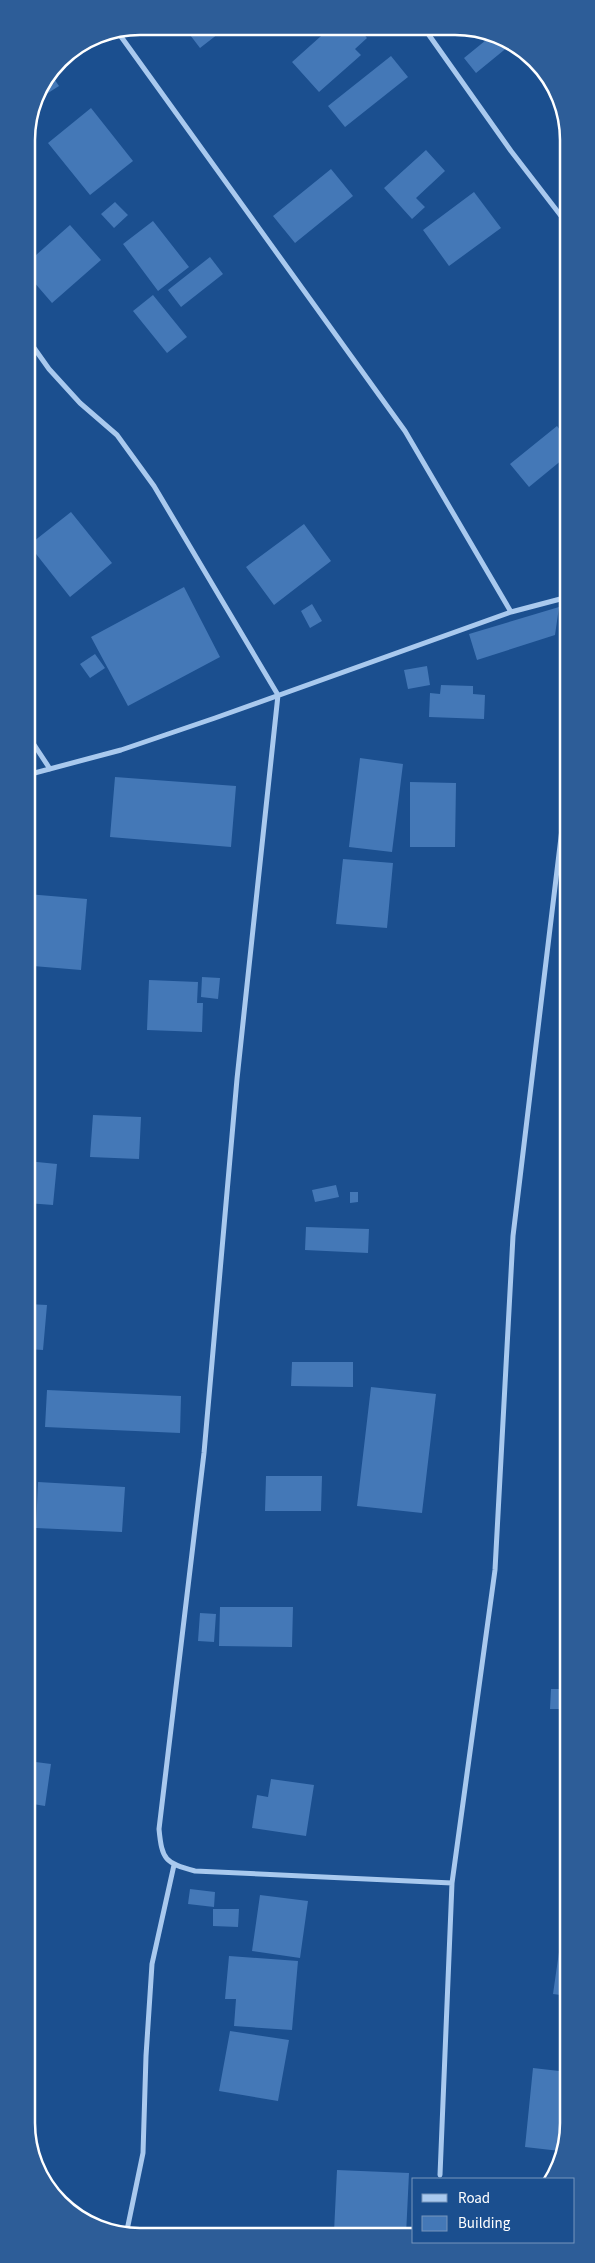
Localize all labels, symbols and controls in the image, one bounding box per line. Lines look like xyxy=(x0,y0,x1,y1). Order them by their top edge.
legend xyxy=(412,2178,575,2243)
text: Road xyxy=(458,2188,490,2209)
text: Building xyxy=(458,2213,511,2234)

